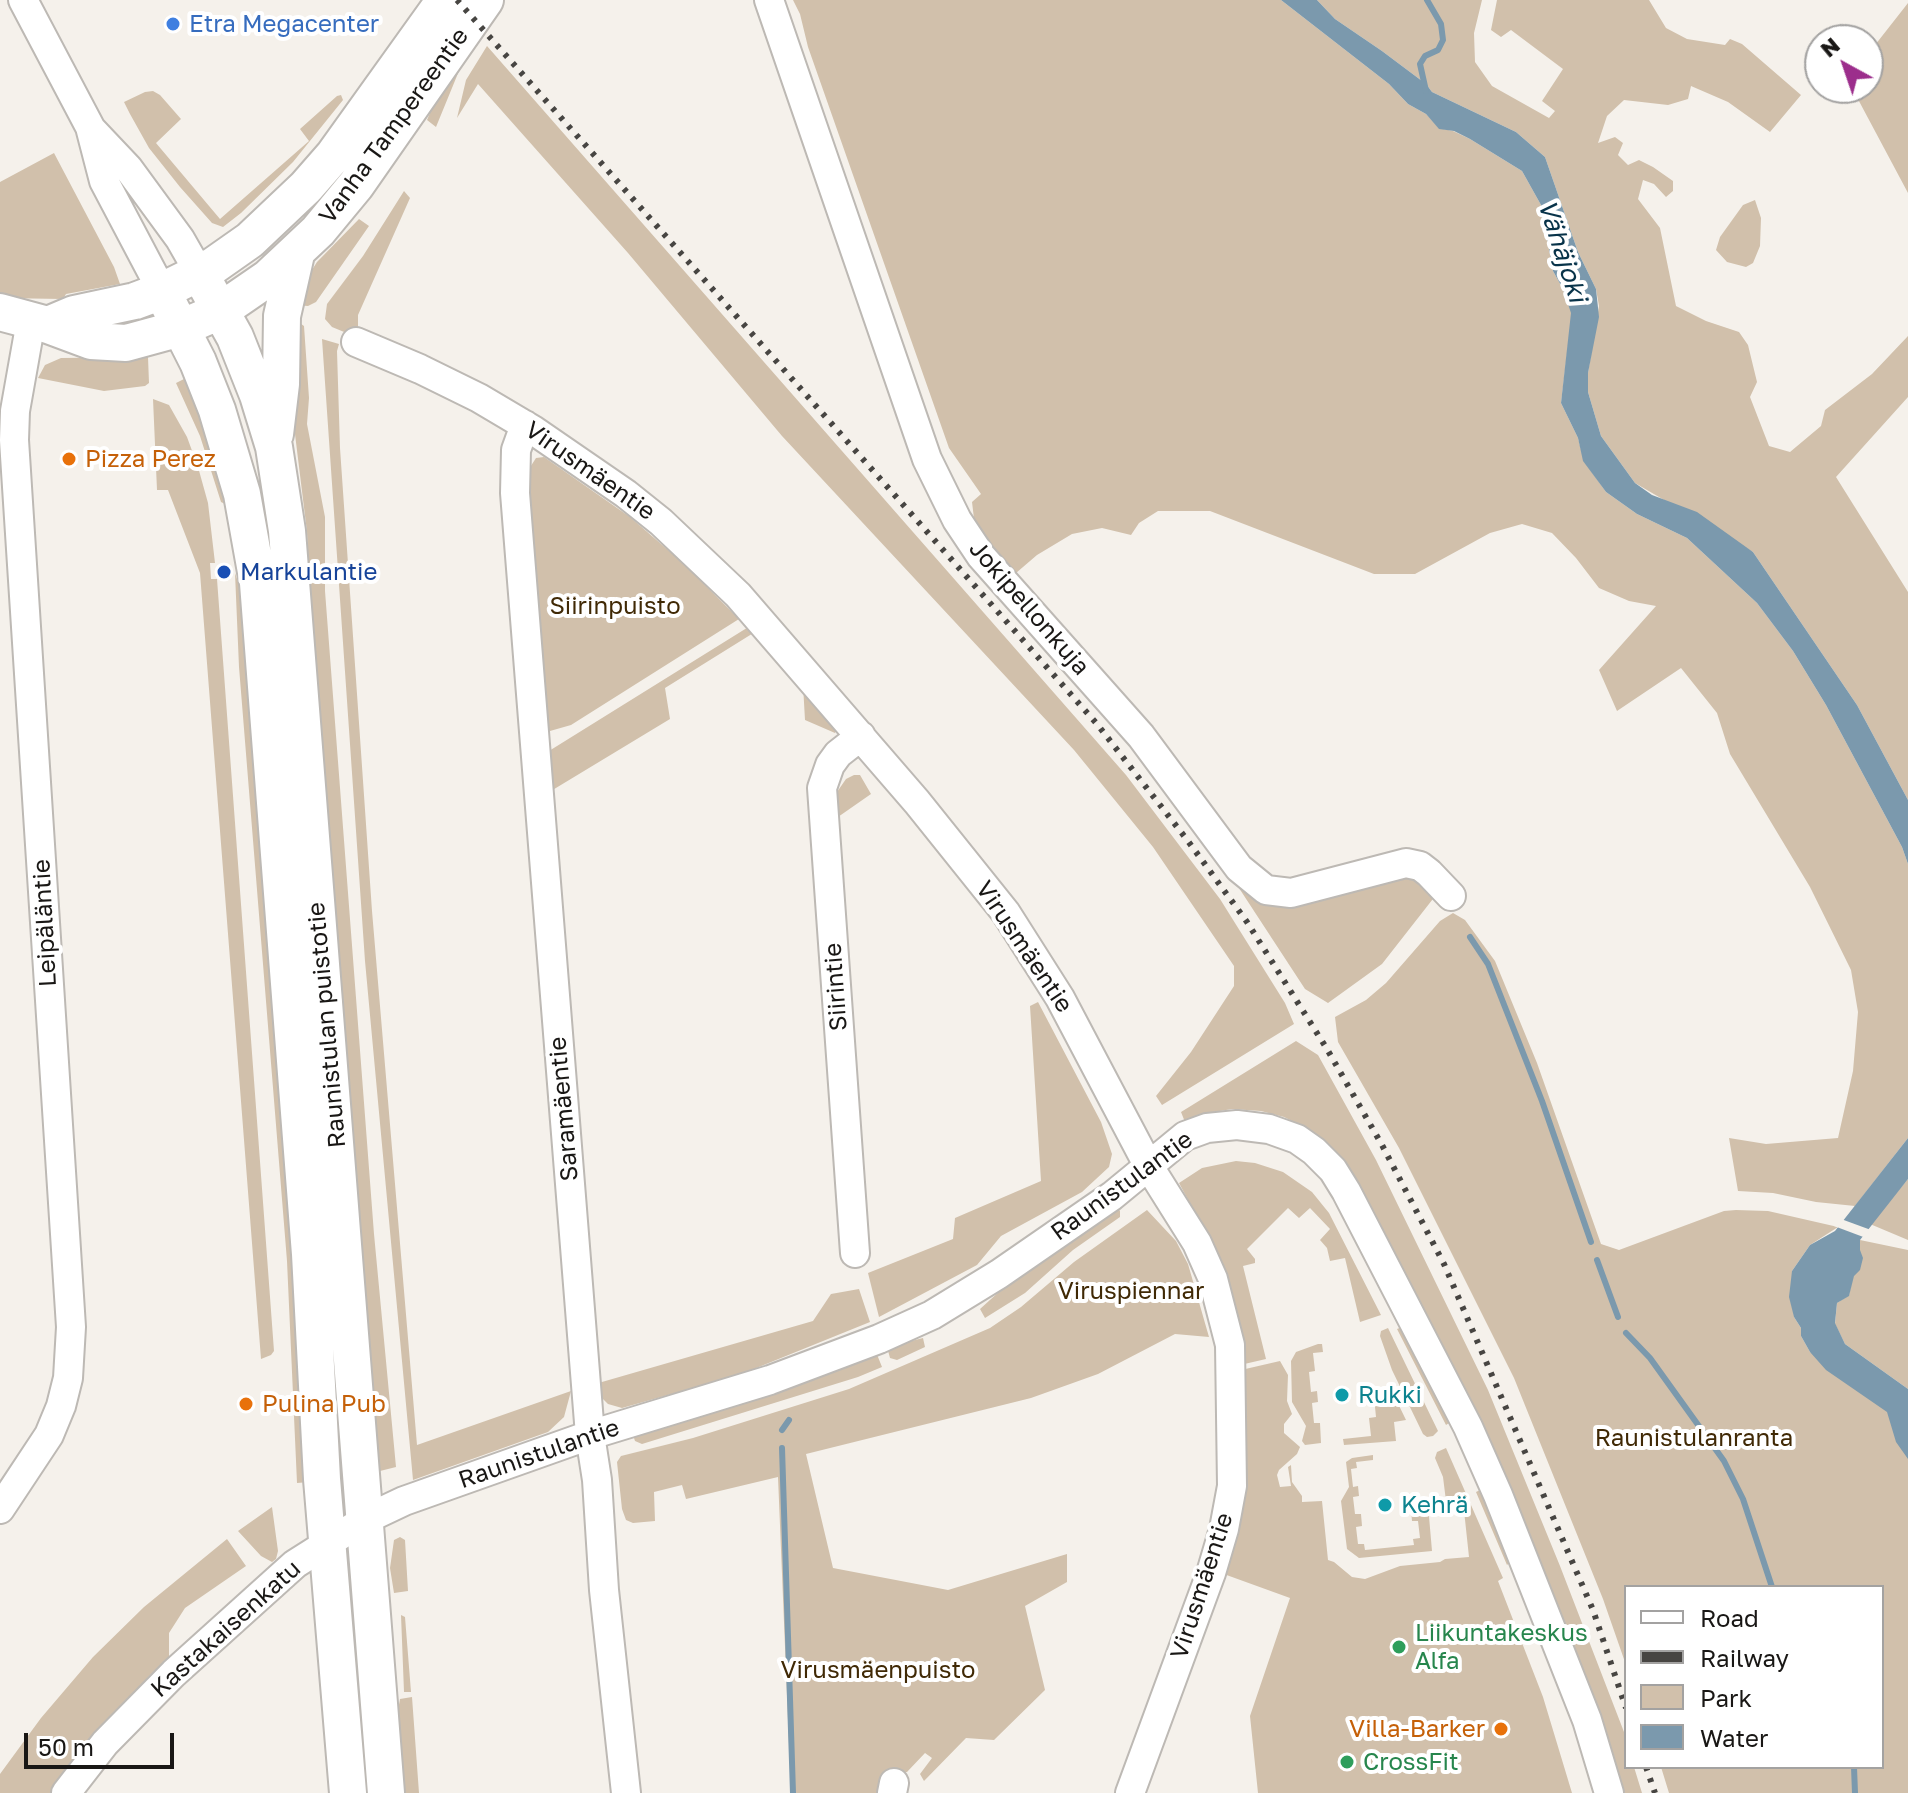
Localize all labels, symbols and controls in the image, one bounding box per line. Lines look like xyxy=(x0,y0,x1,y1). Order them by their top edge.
place label: Etra Megacenter xyxy=(189,10,379,38)
marker: Etra Megacenter xyxy=(164,15,182,33)
street label: Vanha Tampereentie xyxy=(313,23,475,229)
north arrow xyxy=(1804,24,1884,104)
text: N xyxy=(1814,31,1845,62)
water label: Vähäjoki xyxy=(1531,196,1593,306)
street label: Virusmäentie xyxy=(519,416,661,526)
place label: Pizza Perez xyxy=(85,445,216,473)
marker: Pizza Perez xyxy=(60,450,78,468)
street label: Jokipellonkuja xyxy=(963,535,1095,681)
place label: Markulantie xyxy=(240,558,377,586)
marker: Markulantie xyxy=(215,563,233,581)
park label: Siirinpuisto xyxy=(549,592,681,620)
street label: Leipäläntie xyxy=(27,858,63,988)
street label: Virusmäentie xyxy=(969,876,1079,1018)
street label: Raunistulan puistotie xyxy=(302,901,352,1149)
street label: Siirintie xyxy=(819,942,853,1032)
street label: Saramäentie xyxy=(543,1036,585,1182)
street label: Raunistulantie xyxy=(1046,1125,1198,1247)
park label: Viruspiennar xyxy=(1058,1277,1204,1305)
place label: Rukki xyxy=(1358,1381,1422,1409)
marker: Rukki xyxy=(1333,1386,1351,1404)
place label: Pulina Pub xyxy=(262,1390,386,1418)
marker: Pulina Pub xyxy=(237,1395,255,1413)
street label: Raunistulantie xyxy=(455,1413,623,1495)
park label: Raunistulanranta xyxy=(1595,1424,1793,1452)
place label: Kehrä xyxy=(1401,1491,1468,1519)
marker: Kehrä xyxy=(1376,1496,1394,1514)
street label: Virusmäentie xyxy=(1165,1509,1239,1663)
street label: Kastakaisenkatu xyxy=(145,1554,307,1704)
legend xyxy=(1624,1585,1884,1769)
text: Road xyxy=(1700,1603,1759,1632)
place label: Liikuntakeskus Alfa xyxy=(1415,1619,1588,1675)
marker: Liikuntakeskus Alfa xyxy=(1390,1638,1408,1656)
text: Railway xyxy=(1700,1643,1789,1672)
park label: Virusmäenpuisto xyxy=(780,1656,976,1684)
text: Park xyxy=(1700,1683,1752,1712)
place label: Villa-Barker xyxy=(1349,1715,1485,1743)
scale bar xyxy=(28,1717,178,1767)
marker: Villa-Barker xyxy=(1492,1720,1510,1738)
text: Water xyxy=(1700,1723,1768,1752)
text: 50 m xyxy=(38,1732,94,1761)
place label: CrossFit xyxy=(1363,1748,1459,1776)
marker: CrossFit xyxy=(1338,1753,1356,1771)

